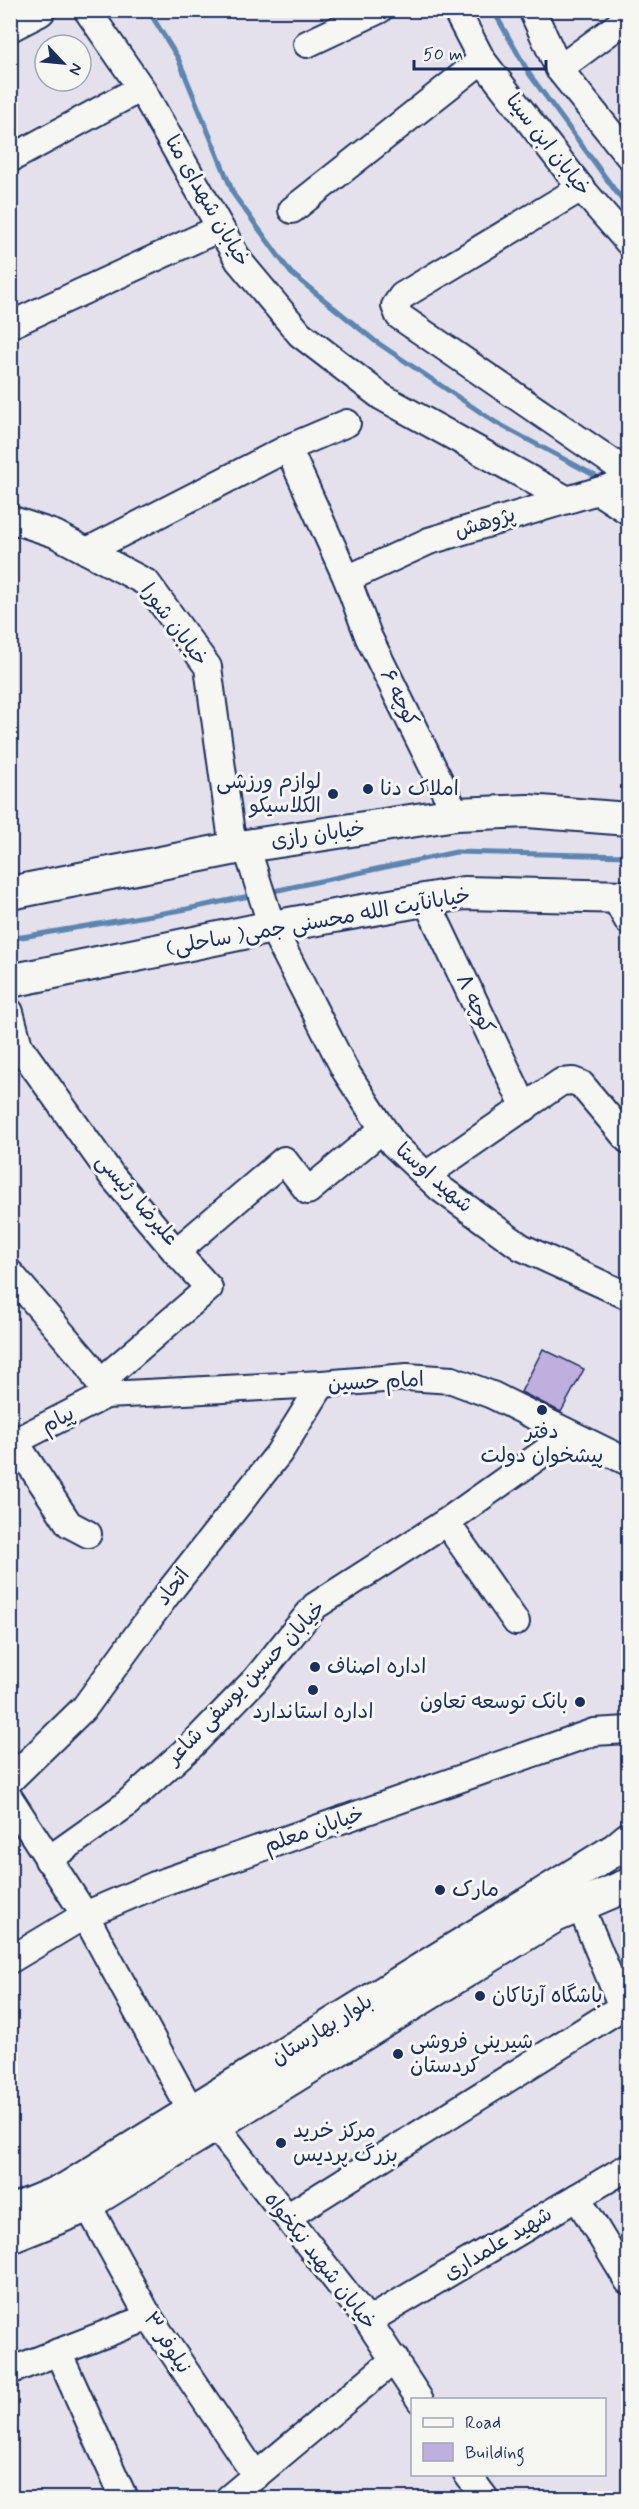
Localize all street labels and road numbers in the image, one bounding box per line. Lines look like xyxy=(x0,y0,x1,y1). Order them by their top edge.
street label: خیابان ابن سینا xyxy=(499,88,597,202)
street label: خیابان شهدای منا xyxy=(158,130,256,272)
street label: پژوهش xyxy=(451,501,519,545)
street label: خیابان شورا xyxy=(134,578,214,672)
street label: کوچه ۶ xyxy=(373,664,425,732)
street label: خیابان رازی xyxy=(269,815,367,855)
street label: خیابانآیت الله محسنی جمی( ساحلی) xyxy=(164,881,472,963)
street label: کوچه ۸ xyxy=(449,969,501,1039)
street label: شهید اوستا xyxy=(389,1137,479,1219)
street label: علیرضا رئیسی xyxy=(89,1148,185,1252)
street label: امام حسین xyxy=(327,1366,425,1399)
street label: پیام xyxy=(37,1400,80,1441)
street label: اتحاد xyxy=(149,1562,197,1612)
street label: خیابان حسین یوسفی شاعر xyxy=(159,1595,332,1773)
street label: خیابان معلم xyxy=(260,1800,368,1861)
street label: بلوار بهارستان xyxy=(266,1988,378,2072)
street label: خیابان شهید نیکخواه xyxy=(257,2186,383,2336)
street label: شهید علمداری xyxy=(438,2201,558,2287)
street label: نیلوفر ۳ xyxy=(137,2307,197,2379)

